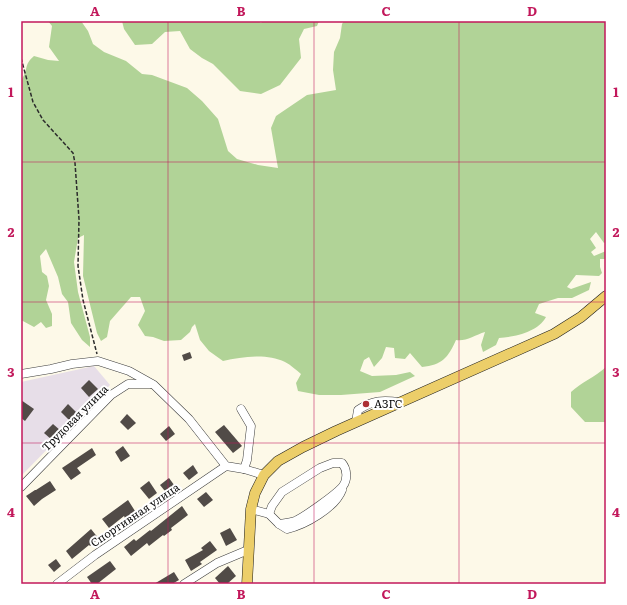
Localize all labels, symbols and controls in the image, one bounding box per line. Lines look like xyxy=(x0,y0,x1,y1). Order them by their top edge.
text: A xyxy=(90,1,100,20)
text: B xyxy=(237,1,246,20)
text: C xyxy=(381,1,391,20)
text: D xyxy=(527,1,537,20)
text: 1 xyxy=(8,82,14,101)
text: 1 xyxy=(613,82,619,101)
text: 2 xyxy=(8,222,15,241)
text: 2 xyxy=(613,222,620,241)
text: 3 xyxy=(7,362,15,381)
text: 3 xyxy=(612,362,620,381)
street label: Трудовая улица xyxy=(37,380,111,454)
place label: АЗГС xyxy=(374,395,403,411)
marker: АЗГС xyxy=(361,399,371,409)
street label: Спортивная улица xyxy=(87,478,182,550)
text: 4 xyxy=(7,502,15,521)
text: 4 xyxy=(612,502,620,521)
text: A xyxy=(90,584,100,603)
text: B xyxy=(237,584,246,603)
text: C xyxy=(381,584,391,603)
text: D xyxy=(527,584,537,603)

